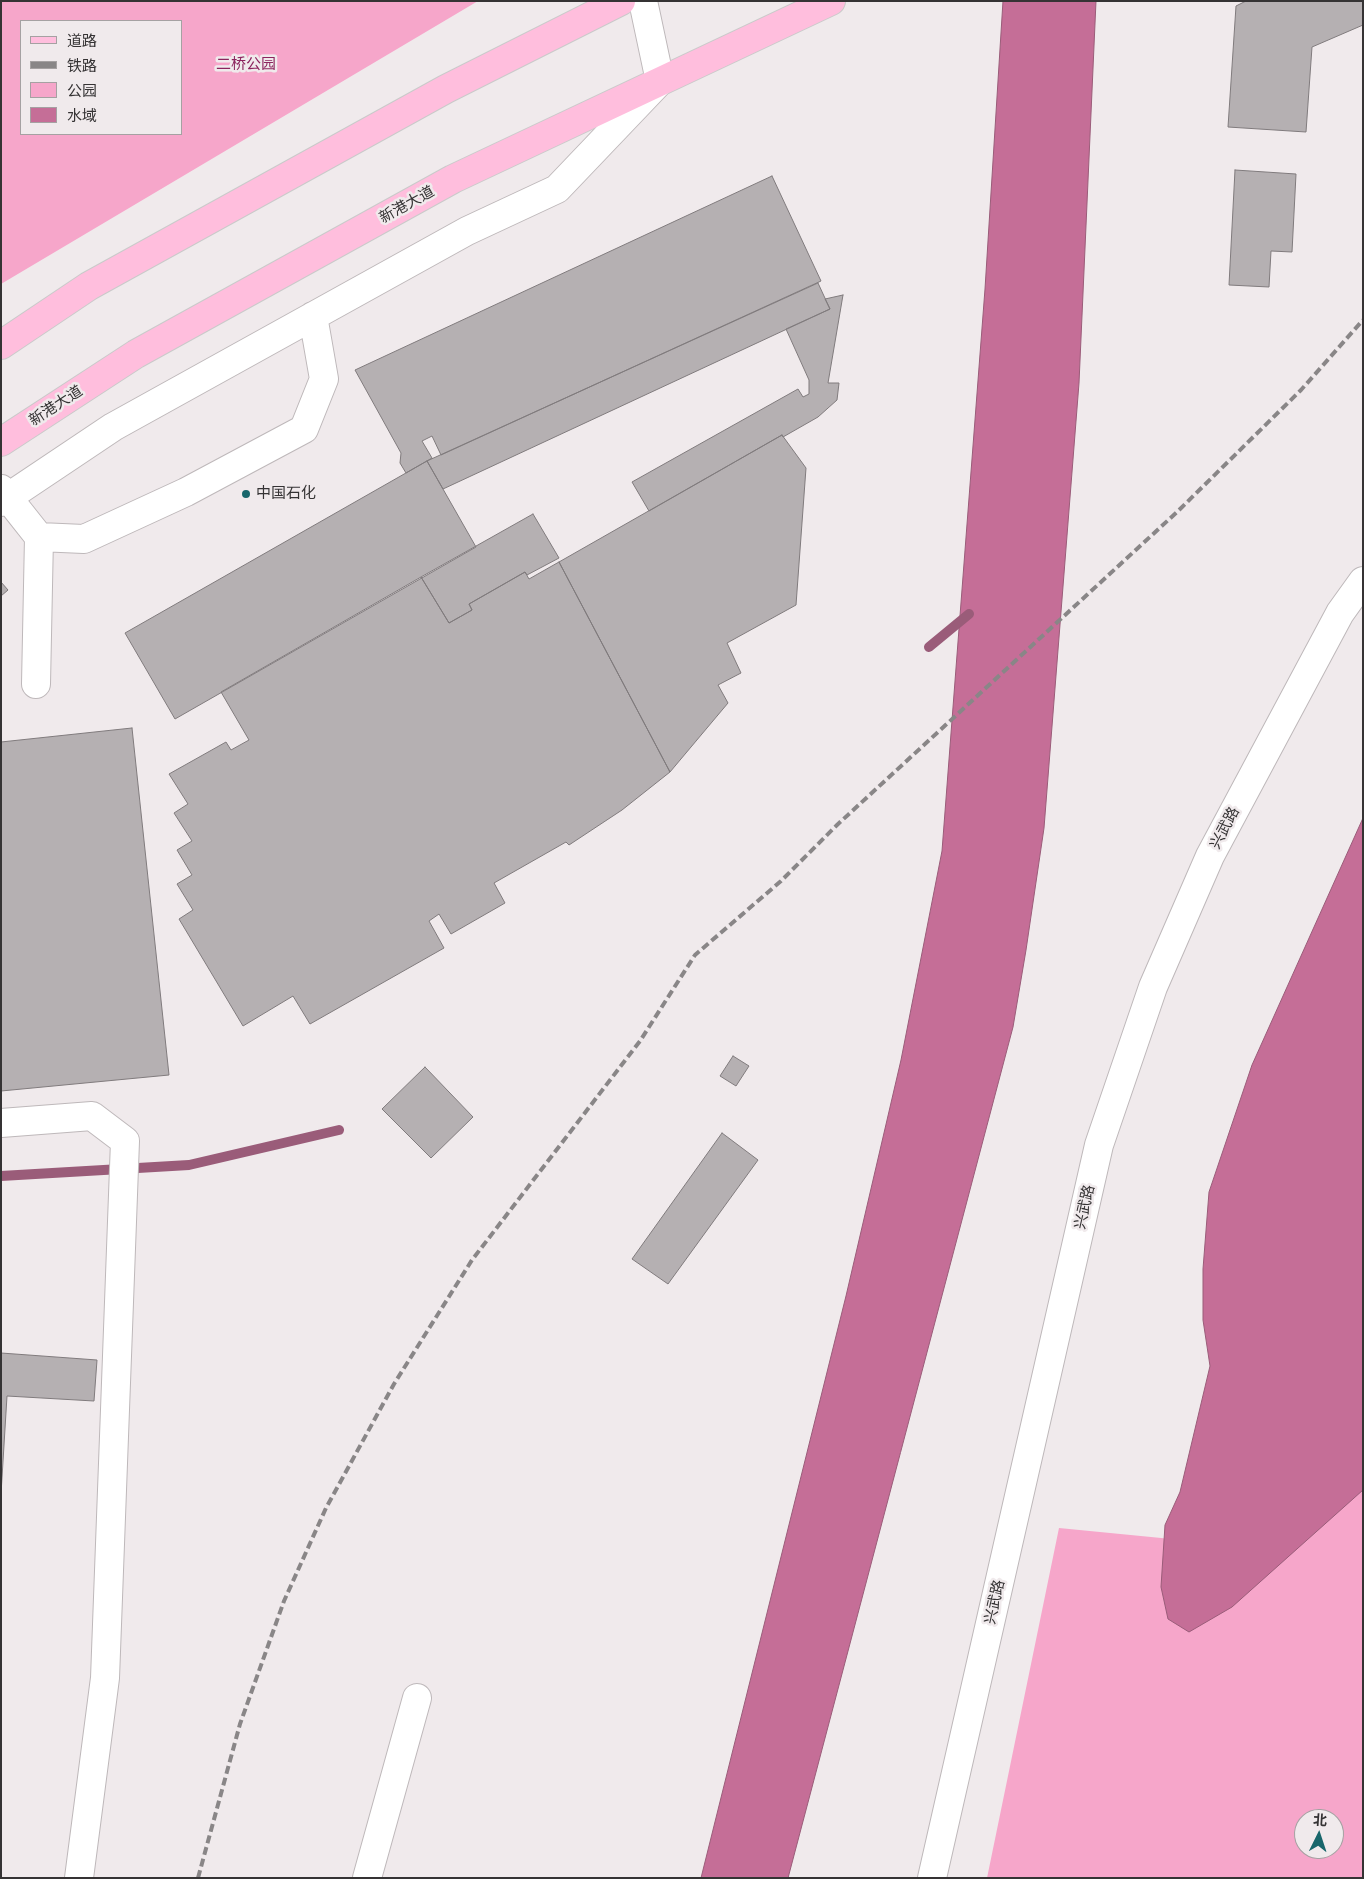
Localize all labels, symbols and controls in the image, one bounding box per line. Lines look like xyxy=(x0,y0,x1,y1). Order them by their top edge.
legend xyxy=(20,20,182,135)
text: 道路 xyxy=(67,31,97,50)
text: 铁路 xyxy=(67,56,97,75)
park label: 二桥公园 xyxy=(216,56,276,74)
text: 公园 xyxy=(67,81,97,100)
text: 水域 xyxy=(67,106,97,125)
street label: 新港大道 xyxy=(376,183,438,227)
street label: 新港大道 xyxy=(26,382,86,430)
place label: 中国石化 xyxy=(256,485,316,503)
marker: 中国石化 xyxy=(240,488,252,500)
street label: 兴武路 xyxy=(1206,804,1244,852)
street label: 兴武路 xyxy=(1071,1183,1099,1231)
street label: 兴武路 xyxy=(981,1578,1009,1626)
north arrow xyxy=(1294,1809,1344,1859)
text: 北 xyxy=(1312,1811,1328,1830)

